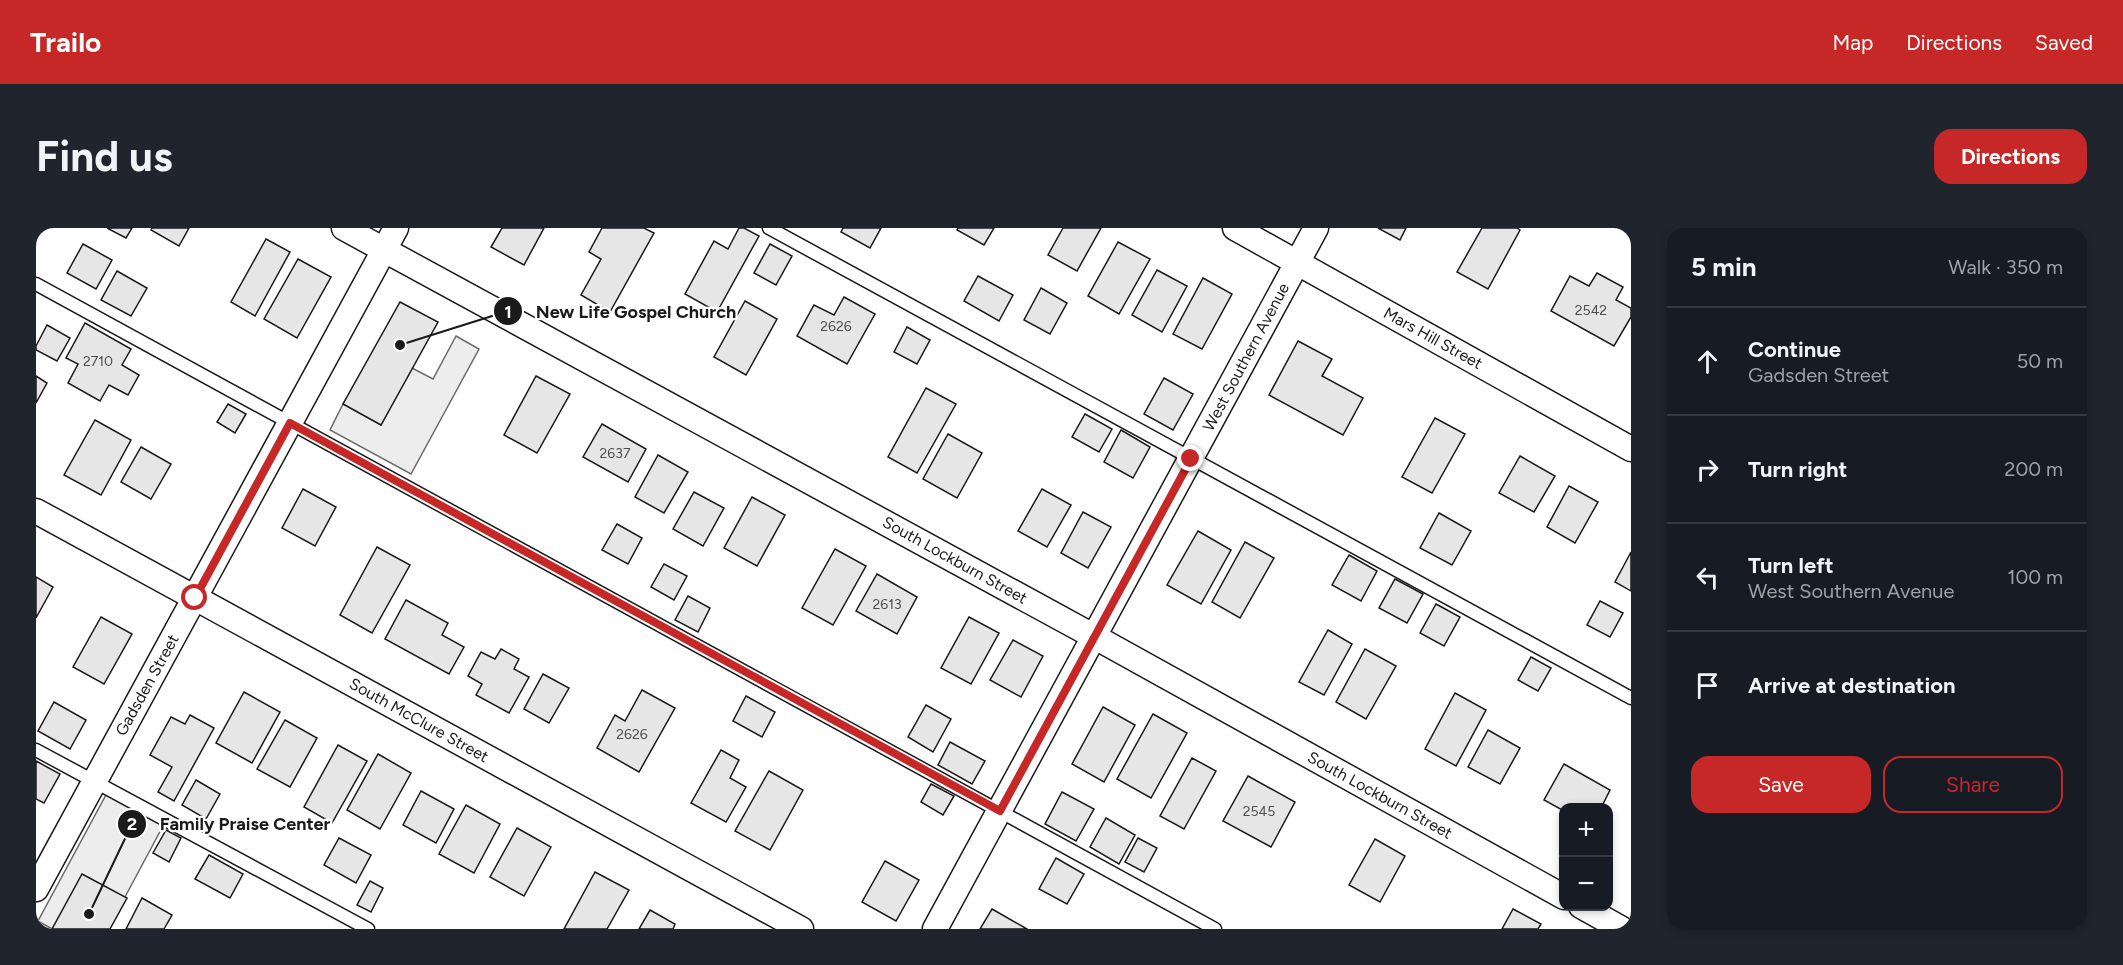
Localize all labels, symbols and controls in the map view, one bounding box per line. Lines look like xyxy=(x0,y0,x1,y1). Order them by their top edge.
text: Trailo xyxy=(30,25,101,59)
text: Map xyxy=(1832,30,1873,55)
text: Directions xyxy=(1906,30,2002,55)
text: Saved xyxy=(2035,30,2093,55)
button: Directions xyxy=(1934,129,2087,184)
text: Find us xyxy=(36,131,173,182)
text: 5 min xyxy=(1691,251,1757,283)
text: Walk · 350 m xyxy=(1948,255,2063,279)
street label: West Southern Avenue xyxy=(1199,279,1293,434)
callout: New Life Gospel Church xyxy=(493,293,748,329)
text: 1 xyxy=(504,301,512,323)
text: New Life Gospel Church xyxy=(536,301,736,323)
house number: 2542 xyxy=(1575,302,1607,319)
street label: Mars Hill Street xyxy=(1380,303,1486,373)
house number: 2626 xyxy=(820,318,852,335)
text: Continue xyxy=(1748,336,1841,363)
icon: ahead xyxy=(1691,345,1724,378)
text: 50 m xyxy=(2017,349,2063,373)
house number: 2710 xyxy=(83,353,113,370)
text: Gadsden Street xyxy=(1748,363,1889,387)
house number: 2637 xyxy=(600,445,631,462)
route end xyxy=(1177,445,1203,471)
icon: right xyxy=(1691,453,1724,486)
text: Turn right xyxy=(1748,456,1847,483)
text: 200 m xyxy=(2004,457,2063,481)
street label: South Lockburn Street xyxy=(879,512,1031,608)
text: Turn left xyxy=(1748,552,1834,579)
icon: left xyxy=(1691,561,1724,594)
text: 100 m xyxy=(2007,565,2063,589)
text: West Southern Avenue xyxy=(1748,579,1954,603)
route start xyxy=(181,584,207,610)
house number: 2613 xyxy=(872,596,902,613)
street label: Gadsden Street xyxy=(111,631,183,739)
icon: arrive xyxy=(1691,669,1724,702)
text: Arrive at destination xyxy=(1748,672,1956,699)
street label: South McClure Street xyxy=(346,674,492,766)
house number: 2626 xyxy=(616,726,648,743)
street label: South Lockburn Street xyxy=(1304,747,1456,843)
button: Save xyxy=(1691,756,1871,813)
button: Share xyxy=(1883,756,2063,813)
house number: 2545 xyxy=(1243,803,1275,820)
map controls xyxy=(1559,803,1613,911)
button: + xyxy=(1559,803,1613,857)
callout: Family Praise Center xyxy=(117,806,342,842)
text: 2 xyxy=(127,813,137,835)
text: Family Praise Center xyxy=(160,813,330,835)
button: − xyxy=(1559,857,1613,911)

